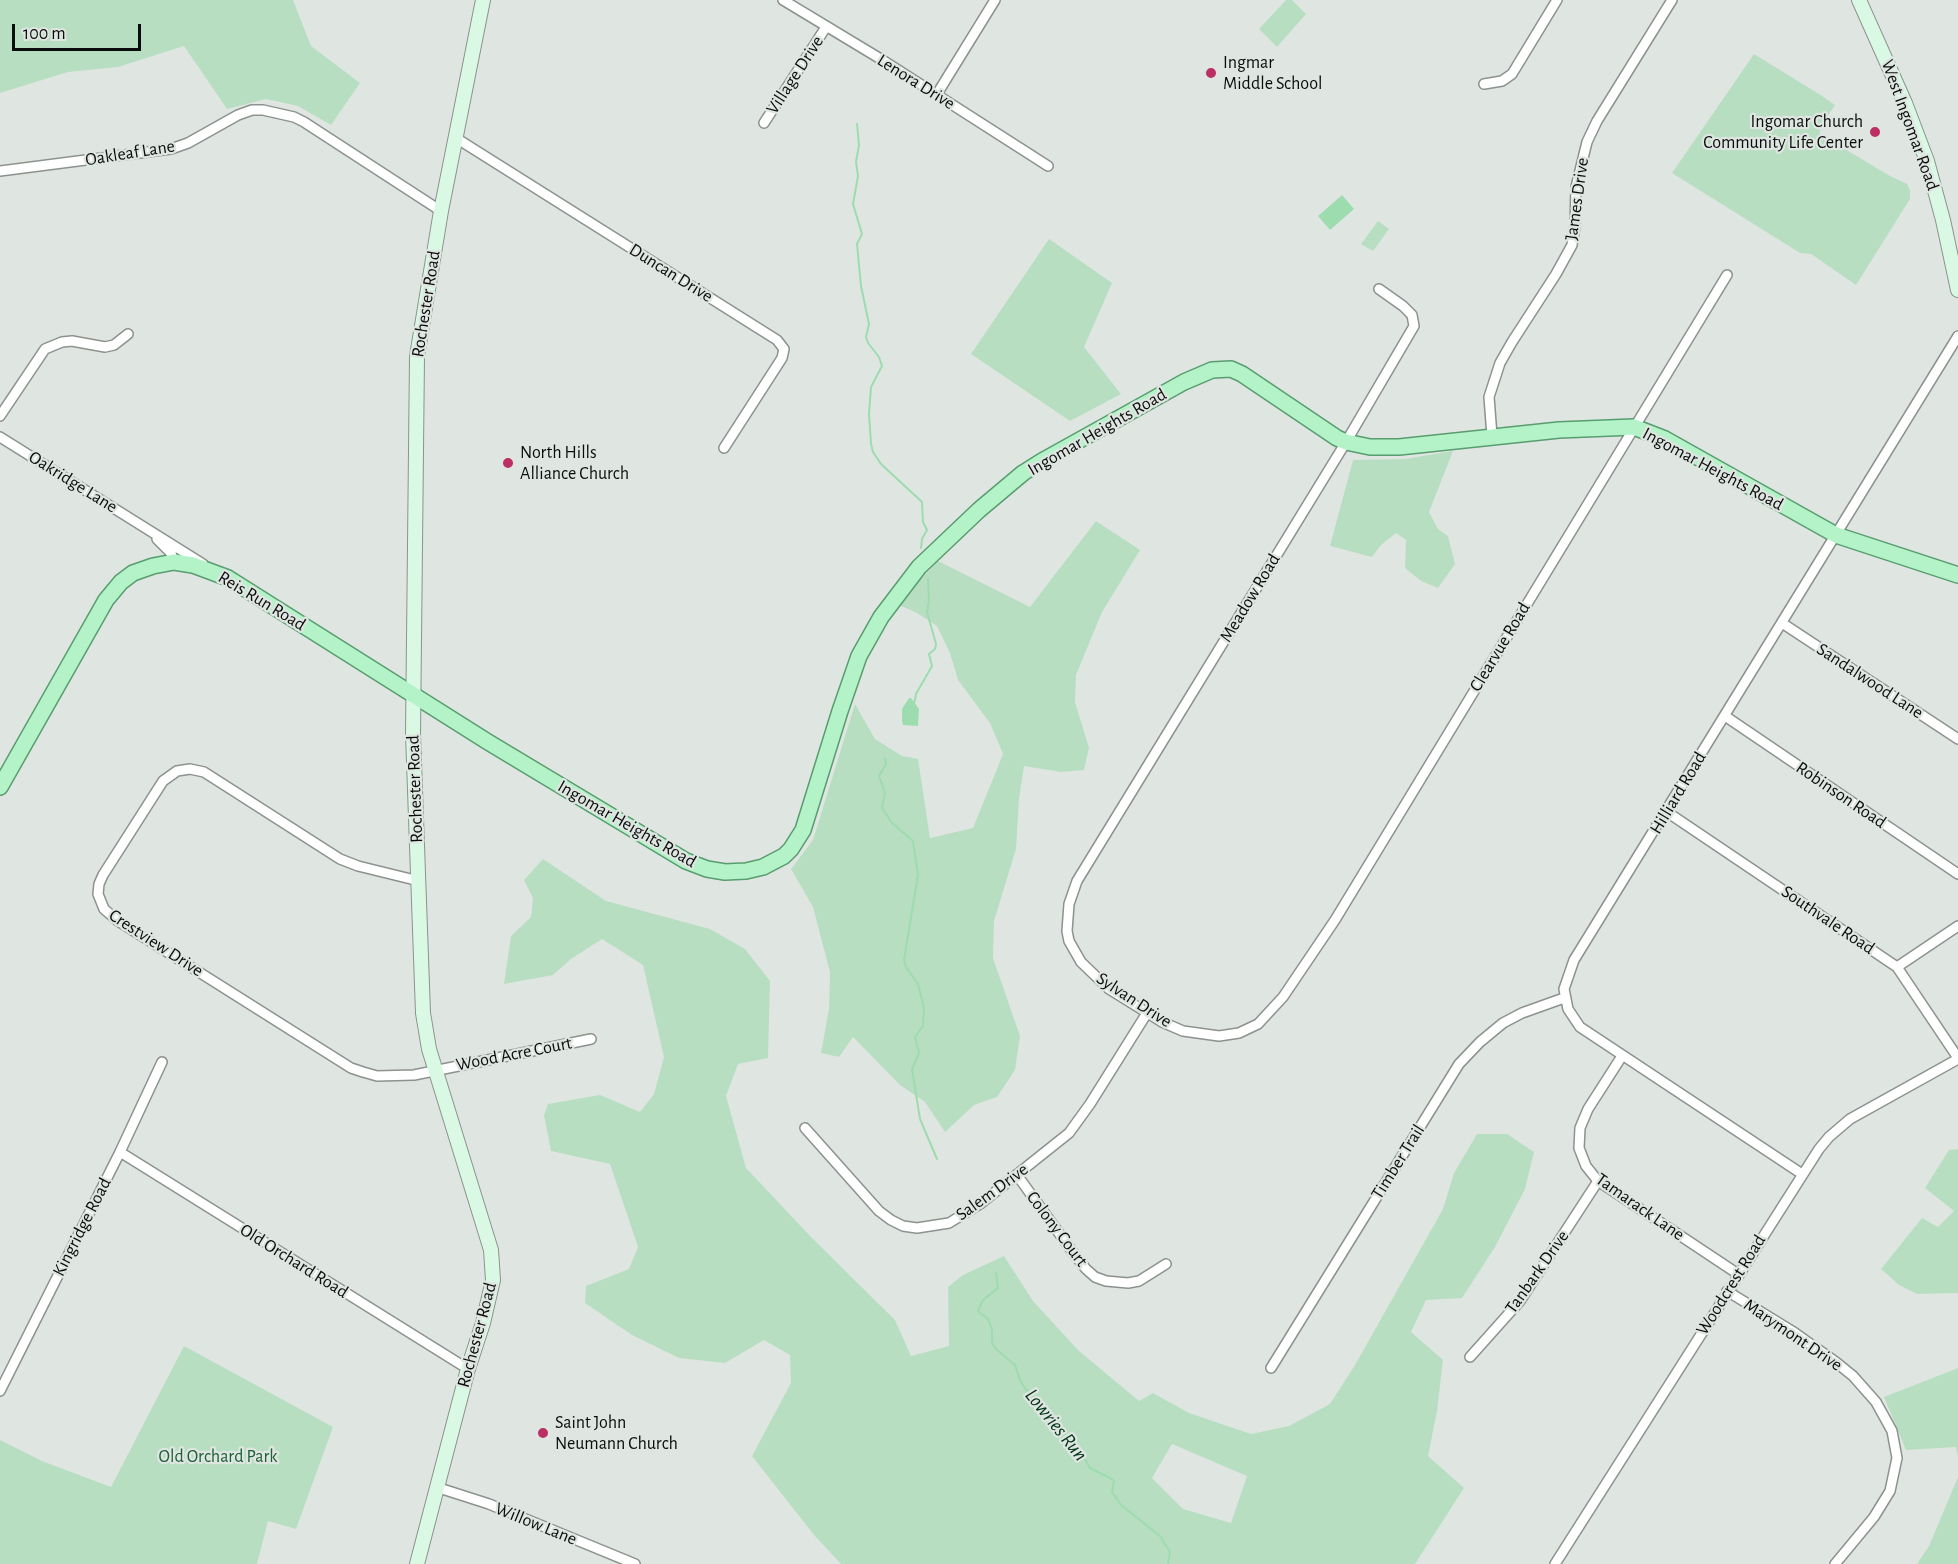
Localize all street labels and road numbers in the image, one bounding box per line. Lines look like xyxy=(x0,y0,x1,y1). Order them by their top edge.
street label: Village Drive xyxy=(762,32,828,118)
street label: Lenora Drive xyxy=(873,50,959,114)
street label: West Ingomar Road xyxy=(1876,57,1944,193)
street label: Oakleaf Lane xyxy=(84,135,176,171)
street label: James Drive xyxy=(1561,156,1593,242)
street label: Duncan Drive xyxy=(625,239,717,307)
street label: Rochester Road xyxy=(407,249,445,359)
street label: Ingomar Heights Road xyxy=(1024,384,1170,480)
street label: Ingomar Heights Road xyxy=(1639,423,1787,515)
street label: Oakridge Lane xyxy=(25,446,121,518)
street label: Meadow Road xyxy=(1215,550,1285,646)
street label: Reis Run Road xyxy=(214,566,310,636)
street label: Clearvue Road xyxy=(1465,599,1535,695)
street label: Sandalwood Lane xyxy=(1813,639,1927,723)
street label: Rochester Road xyxy=(402,735,428,843)
street label: Hilliard Road xyxy=(1645,748,1711,838)
street label: Robinson Road xyxy=(1792,757,1890,833)
street label: Ingomar Heights Road xyxy=(554,776,700,872)
street label: Southvale Road xyxy=(1777,881,1879,959)
street label: Crestview Drive xyxy=(105,904,207,982)
street label: Sylvan Drive xyxy=(1092,968,1176,1032)
street label: Wood Acre Court xyxy=(454,1032,574,1076)
street label: Timber Trail xyxy=(1366,1121,1430,1203)
street label: Salem Drive xyxy=(952,1159,1032,1225)
street label: Tamarack Lane xyxy=(1591,1168,1689,1246)
street label: Kingridge Road xyxy=(48,1174,116,1280)
street label: Colony Court xyxy=(1022,1187,1092,1271)
street label: Old Orchard Road xyxy=(236,1219,352,1303)
street label: Tanbark Drive xyxy=(1500,1226,1574,1318)
street label: Woodcrest Road xyxy=(1692,1231,1770,1339)
street label: Rochester Road xyxy=(453,1280,501,1390)
street label: Marymont Drive xyxy=(1740,1294,1846,1376)
street label: Willow Lane xyxy=(492,1498,580,1550)

